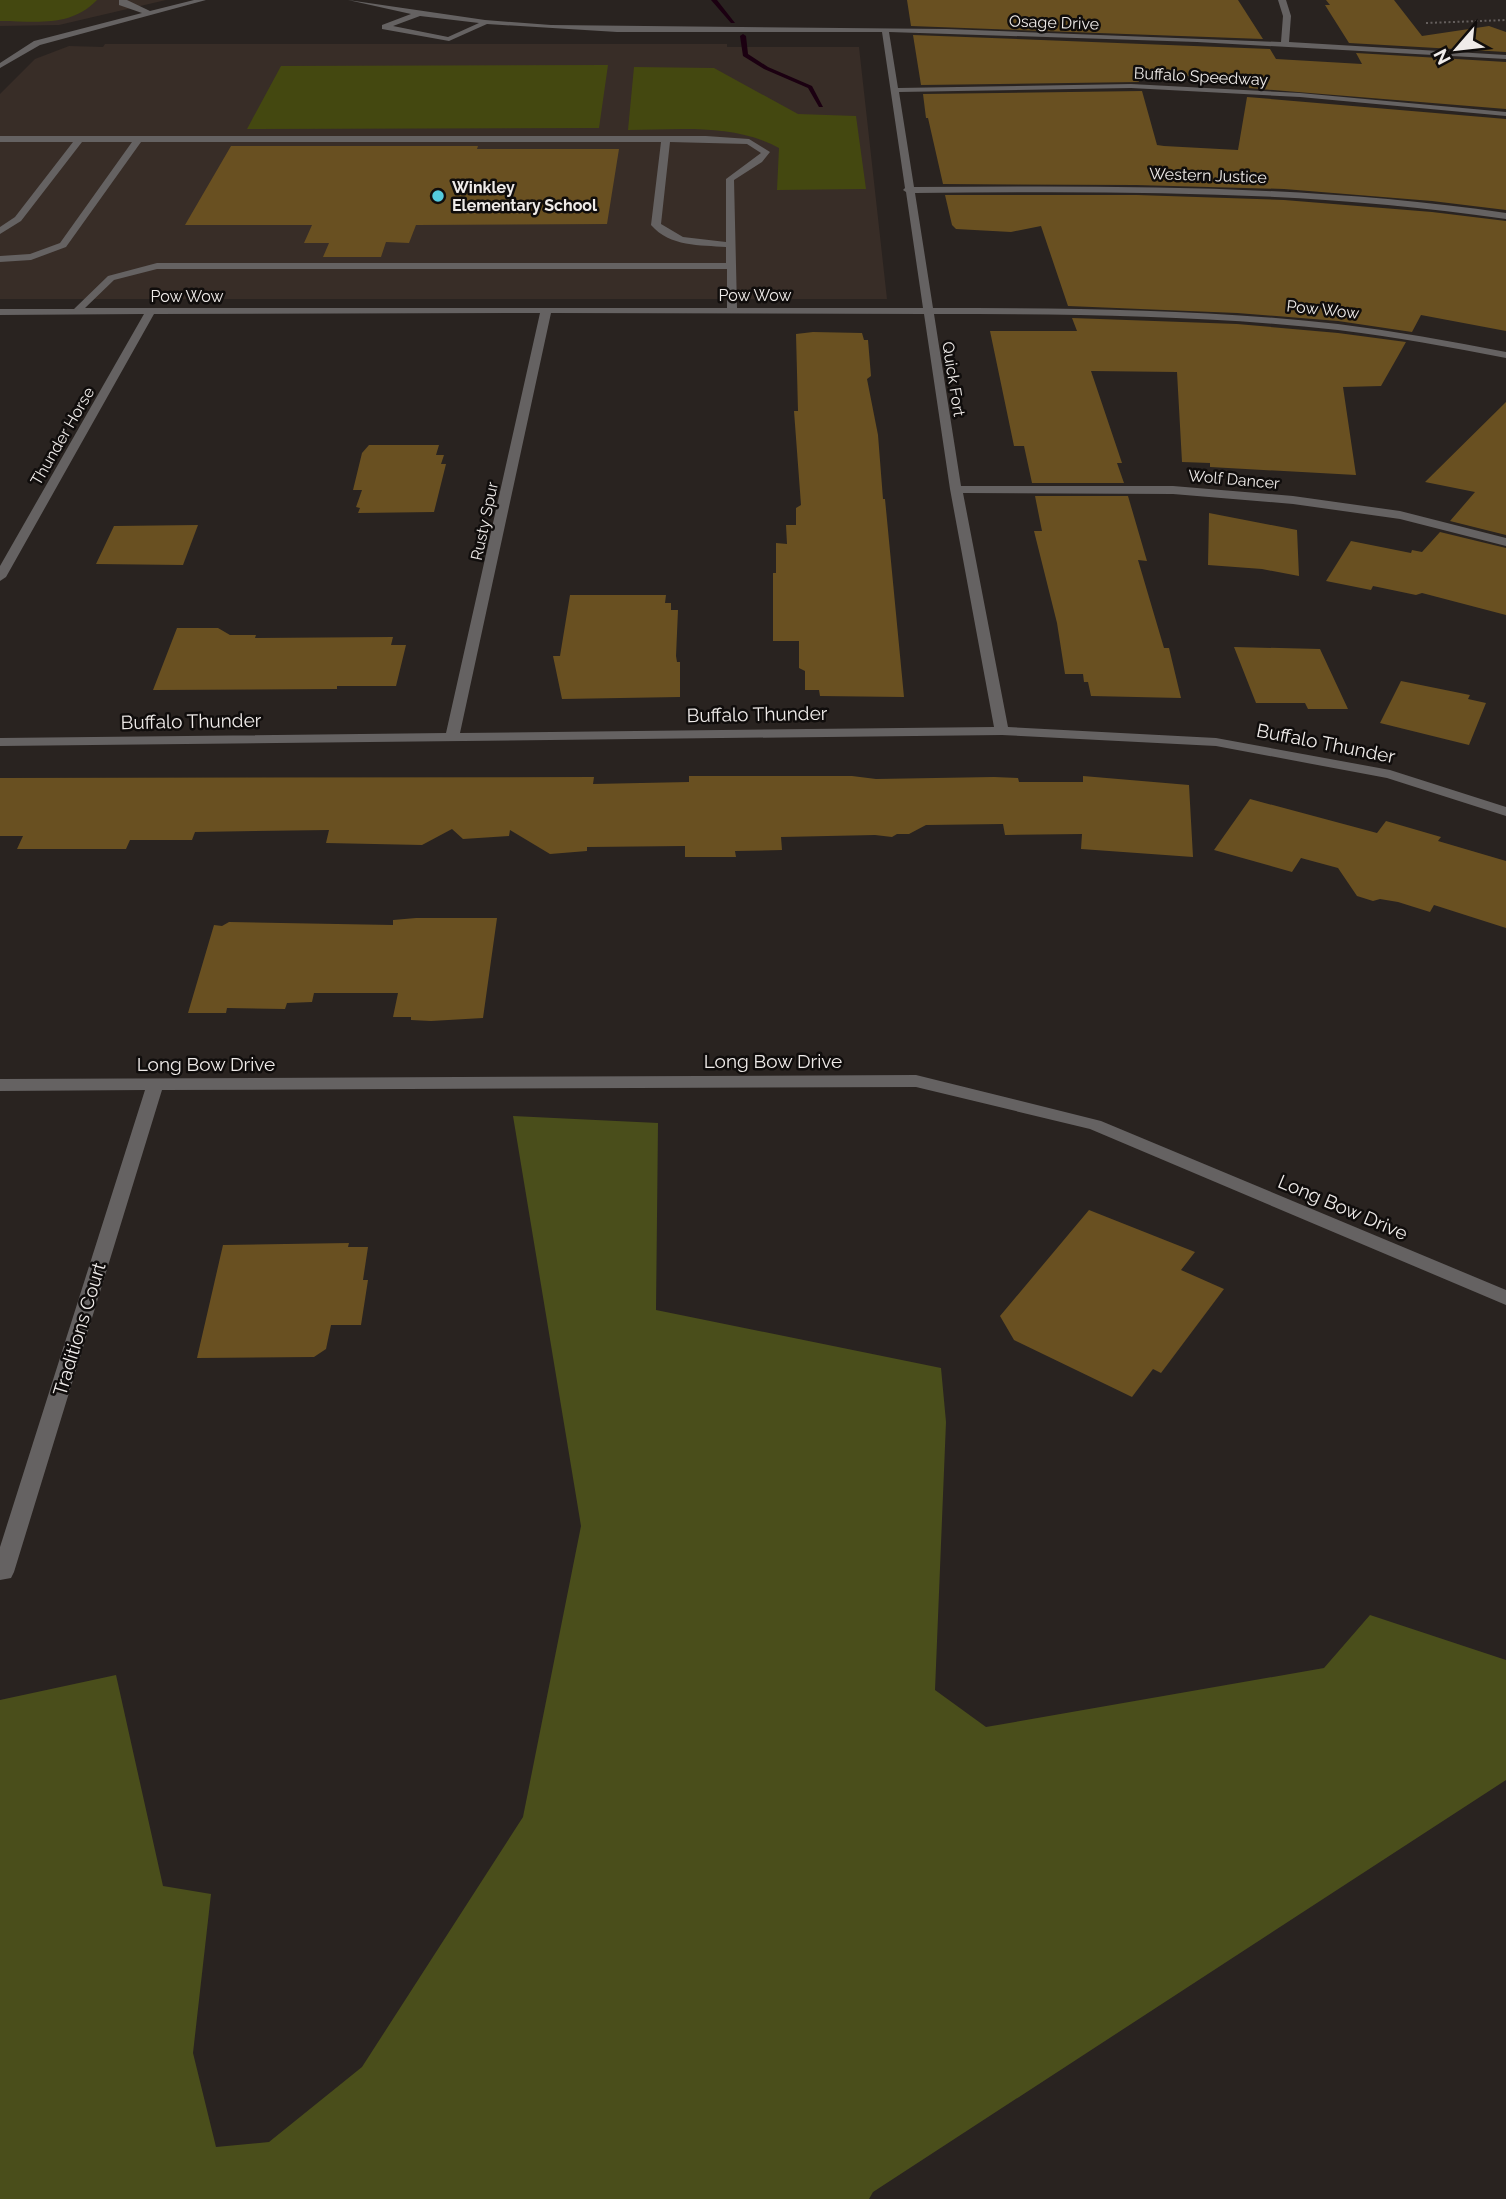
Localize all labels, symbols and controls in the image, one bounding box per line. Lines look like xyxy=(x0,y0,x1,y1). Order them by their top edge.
street label: Osage Drive xyxy=(1009,11,1099,34)
north arrow xyxy=(1422,14,1492,84)
text: N xyxy=(1429,45,1455,69)
street label: Buffalo Speedway xyxy=(1133,63,1269,90)
street label: Western Justice xyxy=(1149,164,1267,187)
place label: Winkley Elementary School xyxy=(452,178,598,215)
marker: Winkley Elementary School xyxy=(430,188,446,204)
street label: Pow Wow xyxy=(718,286,792,305)
street label: Pow Wow xyxy=(150,287,224,306)
street label: Pow Wow xyxy=(1286,296,1360,323)
street label: Quick Fort xyxy=(938,340,969,419)
street label: Thunder Horse xyxy=(27,384,98,489)
street label: Wolf Dancer xyxy=(1187,466,1281,493)
street label: Rusty Spur xyxy=(467,480,502,562)
street label: Buffalo Thunder xyxy=(686,702,828,726)
street label: Buffalo Thunder xyxy=(120,709,262,733)
street label: Buffalo Thunder xyxy=(1255,719,1397,767)
street label: Long Bow Drive xyxy=(704,1050,842,1072)
street label: Long Bow Drive xyxy=(137,1053,275,1075)
street label: Long Bow Drive xyxy=(1275,1170,1411,1244)
street label: Traditions Court xyxy=(48,1259,110,1398)

